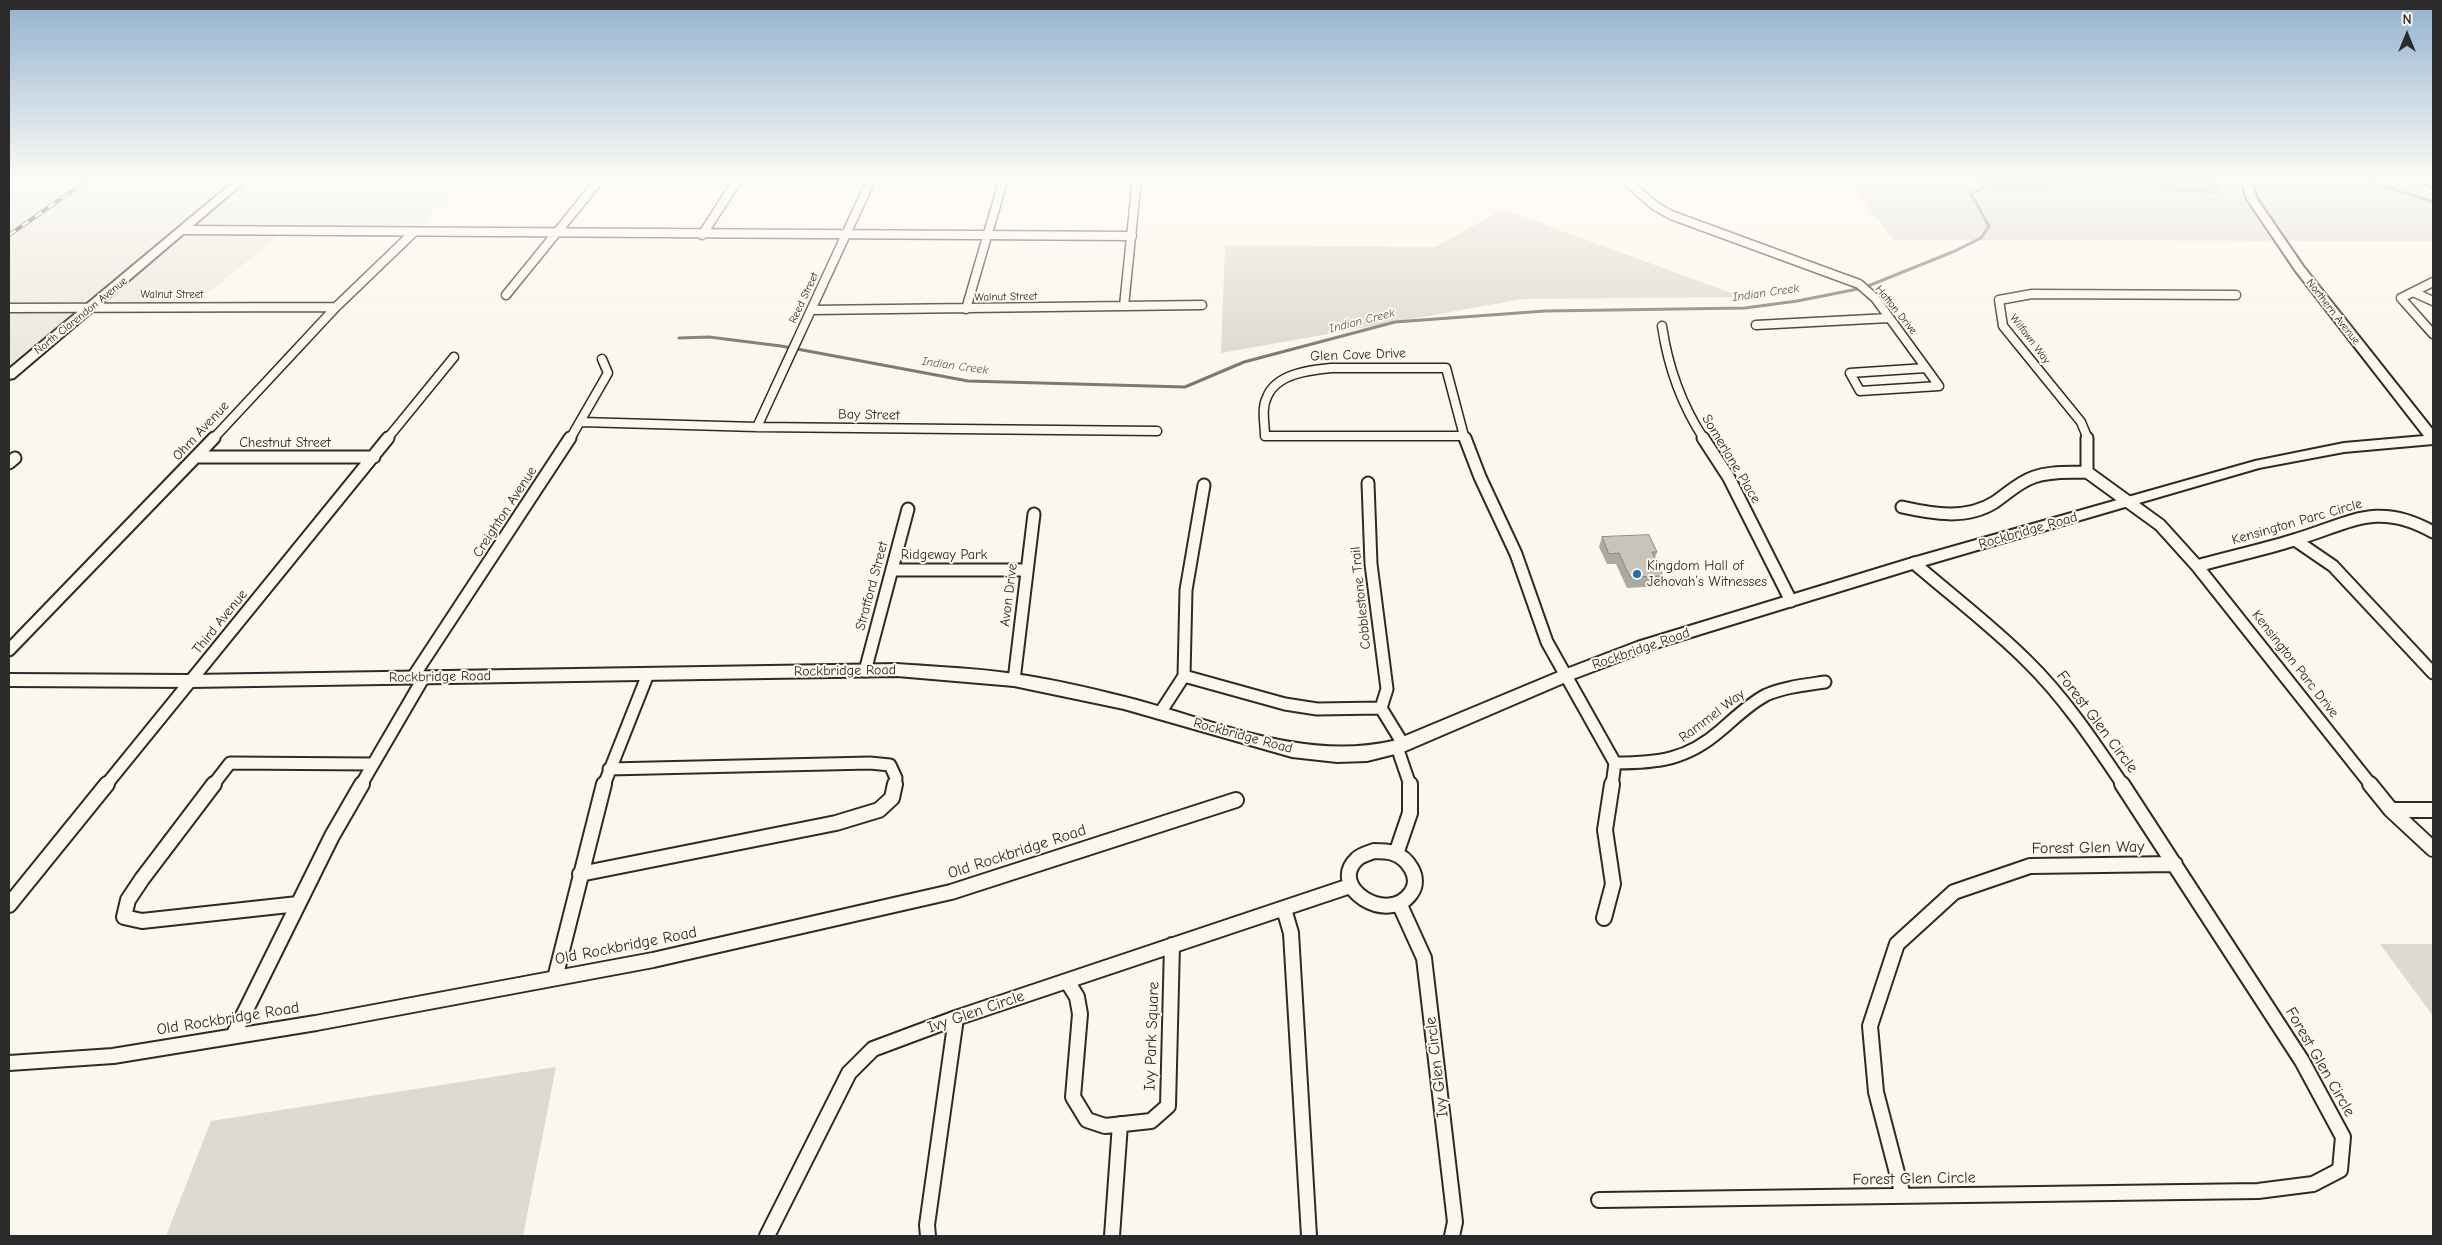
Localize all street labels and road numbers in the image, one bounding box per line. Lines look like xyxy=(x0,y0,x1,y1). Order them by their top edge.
street label: Reed Street xyxy=(787,271,821,325)
street label: North Clarendon Avenue xyxy=(32,274,130,358)
street label: Northern Avenue xyxy=(2303,277,2363,347)
street label: Hatton Drive xyxy=(1872,283,1920,337)
street label: Walnut Street xyxy=(141,288,203,302)
street label: Walnut Street xyxy=(974,290,1038,304)
street label: Wilfawn Way xyxy=(2007,312,2053,366)
street label: Glen Cove Drive xyxy=(1310,345,1406,365)
street label: Ohm Avenue xyxy=(169,398,233,464)
street label: Bay Street xyxy=(838,406,900,424)
street label: Somerlane Place xyxy=(1698,411,1764,507)
street label: Chestnut Street xyxy=(239,435,331,451)
street label: Creighton Avenue xyxy=(469,463,541,561)
street label: Kensington Parc Circle xyxy=(2230,495,2364,549)
street label: Rockbridge Road xyxy=(1977,509,2079,553)
street label: Stratford Street xyxy=(852,540,892,632)
street label: Cobblestone Trail xyxy=(1347,546,1375,650)
street label: Ridgeway Park xyxy=(901,547,987,563)
street label: Avon Drive xyxy=(997,562,1021,628)
street label: Third Avenue xyxy=(189,586,251,658)
street label: Kensington Parc Drive xyxy=(2248,607,2342,721)
street label: Rockbridge Road xyxy=(1590,624,1692,674)
street label: Rockbridge Road xyxy=(794,662,896,680)
street label: Forest Glen Circle xyxy=(2052,667,2142,777)
street label: Rockbridge Road xyxy=(389,668,491,686)
street label: Rammel Way xyxy=(1676,686,1748,746)
street label: Rockbridge Road xyxy=(1192,715,1294,757)
street label: Old Rockbridge Road xyxy=(945,821,1089,883)
street label: Forest Glen Way xyxy=(2031,837,2145,859)
street label: Old Rockbridge Road xyxy=(553,923,699,969)
street label: Ivy Park Square xyxy=(1141,981,1163,1091)
street label: Ivy Glen Circle xyxy=(925,986,1027,1038)
street label: Old Rockbridge Road xyxy=(155,998,301,1040)
street label: Forest Glen Circle xyxy=(2281,1004,2359,1120)
street label: Ivy Glen Circle xyxy=(1421,1016,1453,1118)
street label: Forest Glen Circle xyxy=(1852,1168,1976,1190)

